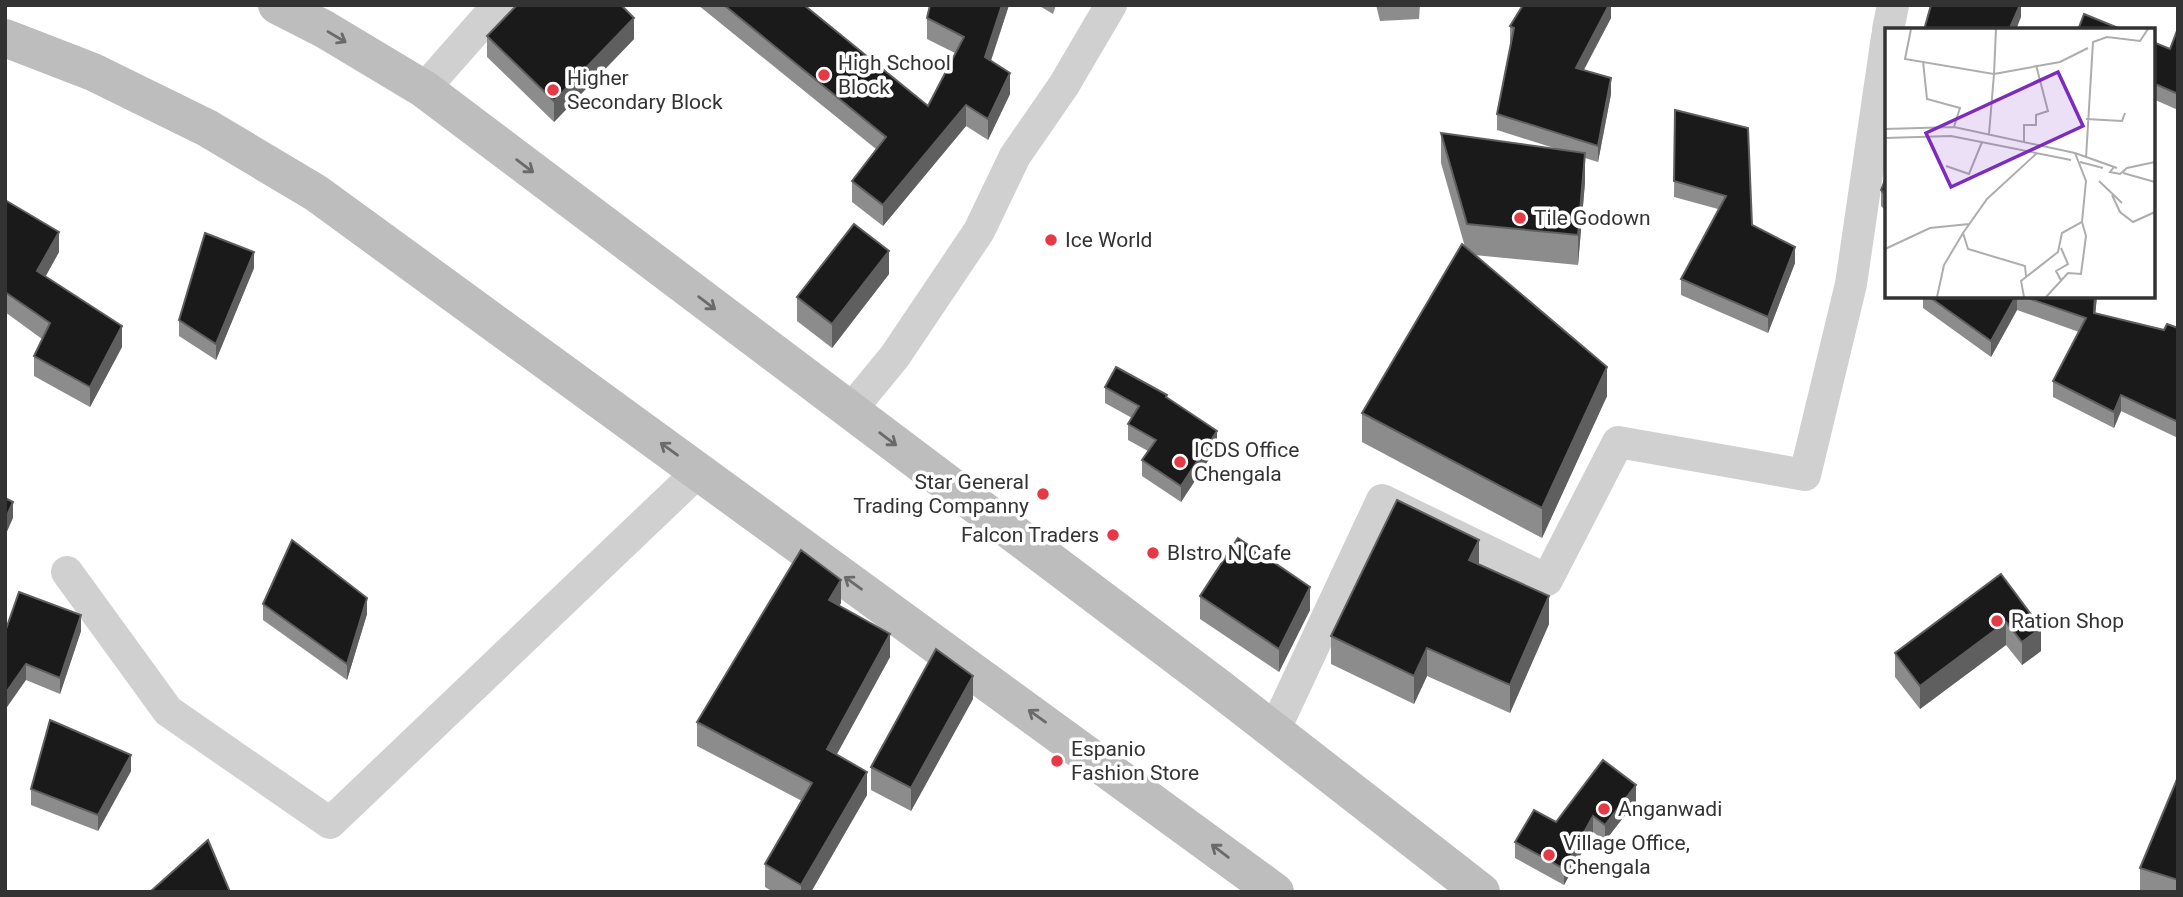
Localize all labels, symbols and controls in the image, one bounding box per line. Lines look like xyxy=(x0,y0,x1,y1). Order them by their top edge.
inset map xyxy=(1885,28,2155,298)
one-way arrow xyxy=(327,31,347,45)
place label: High School Block xyxy=(838,51,951,99)
place label: Higher Secondary Block xyxy=(567,66,723,114)
marker: High School Block xyxy=(816,67,832,83)
marker: Higher Secondary Block xyxy=(545,82,561,98)
one-way arrow xyxy=(515,158,534,173)
place label: Tile Godown xyxy=(1534,206,1651,230)
marker: Tile Godown xyxy=(1512,210,1528,226)
place label: Ice World xyxy=(1065,228,1152,252)
marker: Ice World xyxy=(1043,232,1059,248)
one-way arrow xyxy=(697,295,715,310)
one-way arrow xyxy=(879,432,897,447)
place label: ICDS Office Chengala xyxy=(1194,438,1299,486)
one-way arrow xyxy=(659,442,678,457)
marker: ICDS Office Chengala xyxy=(1172,454,1188,470)
place label: Star General Trading Companny xyxy=(853,470,1029,518)
marker: Star General Trading Companny xyxy=(1035,486,1051,502)
place label: Falcon Traders xyxy=(961,523,1099,547)
marker: Falcon Traders xyxy=(1105,527,1121,543)
place label: BIstro N Cafe xyxy=(1167,541,1291,565)
marker: BIstro N Cafe xyxy=(1145,545,1161,561)
one-way arrow xyxy=(844,575,863,590)
place label: Ration Shop xyxy=(2011,609,2124,633)
marker: Ration Shop xyxy=(1989,613,2005,629)
one-way arrow xyxy=(1028,709,1047,723)
place label: Espanio Fashion Store xyxy=(1071,737,1199,785)
marker: Espanio Fashion Store xyxy=(1049,753,1065,769)
place label: Anganwadi xyxy=(1618,797,1722,821)
marker: Anganwadi xyxy=(1596,801,1612,817)
place label: Village Office, Chengala xyxy=(1563,831,1690,879)
one-way arrow xyxy=(1211,844,1230,858)
marker: Village Office, Chengala xyxy=(1541,847,1557,863)

